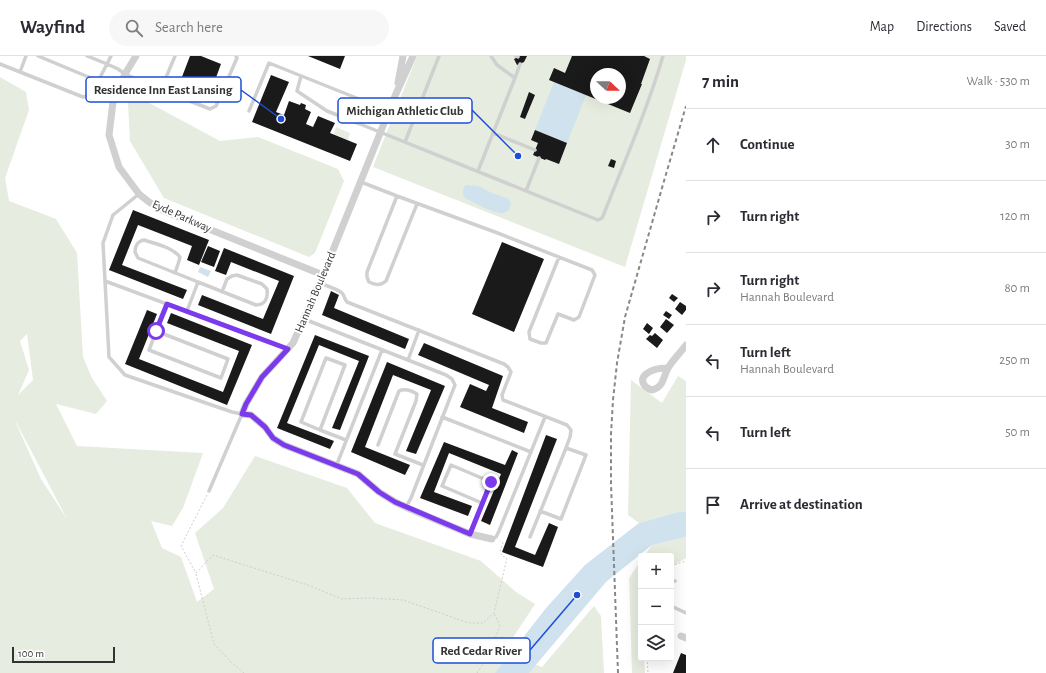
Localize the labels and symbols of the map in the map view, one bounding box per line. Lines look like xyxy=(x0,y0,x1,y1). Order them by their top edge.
north arrow xyxy=(590,68,626,104)
callout: Residence Inn East Lansing xyxy=(86,77,241,102)
text: Residence Inn East Lansing xyxy=(94,84,233,97)
callout: Michigan Athletic Club xyxy=(338,98,472,123)
text: Michigan Athletic Club xyxy=(346,105,464,118)
street label: Eyde Parkway xyxy=(150,198,213,235)
street label: Hannah Boulevard xyxy=(293,250,337,334)
route start xyxy=(147,322,165,340)
route end xyxy=(482,473,500,491)
callout: Red Cedar River xyxy=(433,638,530,663)
scale bar xyxy=(12,645,115,664)
text: Red Cedar River xyxy=(440,645,522,658)

